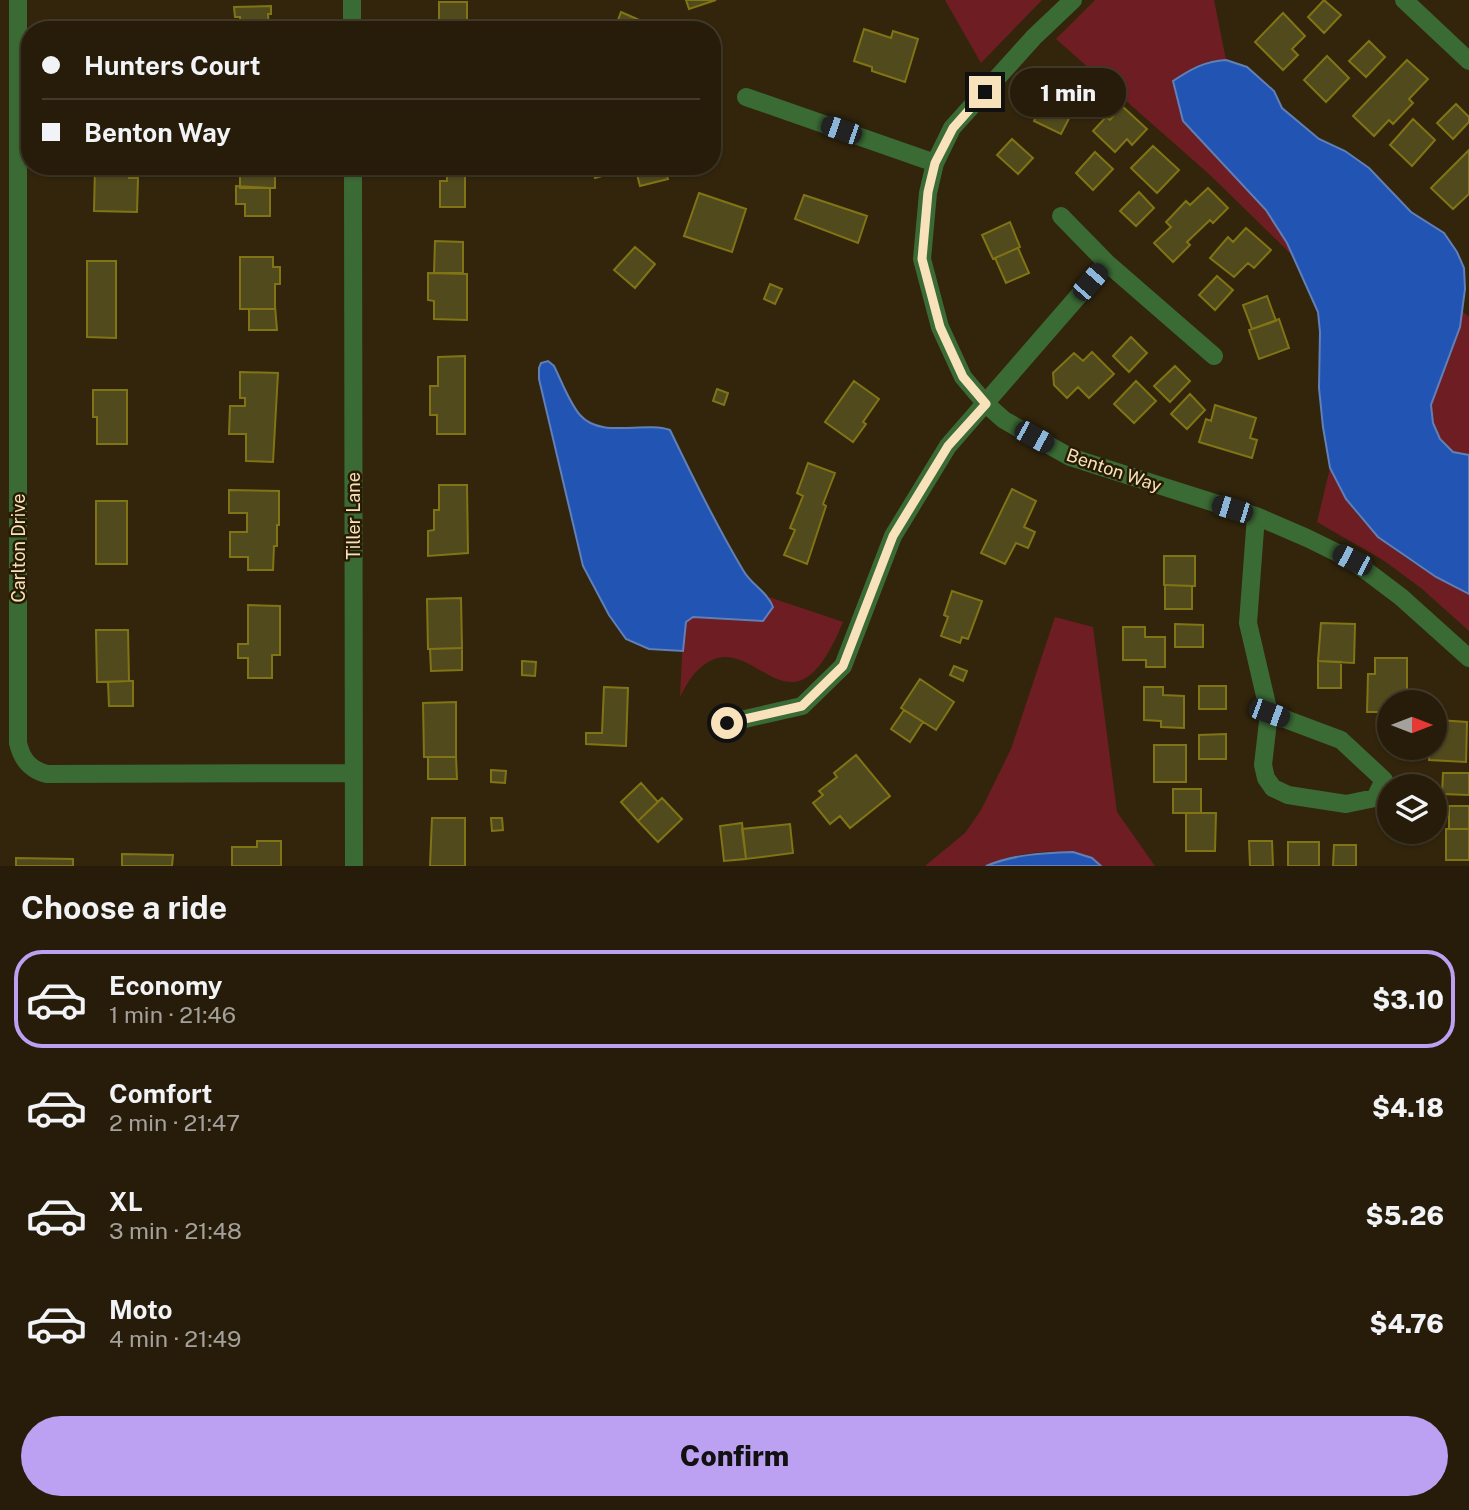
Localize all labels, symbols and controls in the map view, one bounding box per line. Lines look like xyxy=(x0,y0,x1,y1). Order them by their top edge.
text: Hunters Court xyxy=(84,50,261,81)
callout: 1 min xyxy=(1010,68,1125,116)
route end xyxy=(969,76,1001,108)
text: 1 min xyxy=(1040,79,1096,106)
car xyxy=(818,113,865,147)
text: Benton Way xyxy=(84,117,231,148)
car xyxy=(1069,259,1112,305)
car xyxy=(1011,418,1058,456)
street label: Benton Way xyxy=(1064,444,1165,496)
street label: Tiller Lane xyxy=(343,472,364,560)
car xyxy=(1209,493,1256,525)
street label: Carlton Drive xyxy=(8,494,29,602)
car xyxy=(1329,541,1376,579)
north arrow xyxy=(1377,690,1447,760)
map controls xyxy=(1377,690,1447,844)
car xyxy=(1246,696,1293,730)
route start xyxy=(711,707,743,739)
button: layers xyxy=(1377,774,1447,844)
text: Choose a ride xyxy=(21,889,227,926)
icon: car xyxy=(25,968,88,1031)
text: Economy xyxy=(109,970,222,1001)
text: $3.10 xyxy=(1372,984,1444,1015)
text: 1 min · 21:46 xyxy=(109,1001,236,1028)
icon: car xyxy=(25,1076,88,1139)
text: Comfort xyxy=(109,1078,212,1109)
text: $4.18 xyxy=(1372,1092,1444,1123)
text: 2 min · 21:47 xyxy=(109,1109,240,1136)
icon: car xyxy=(25,1184,88,1247)
text: XL xyxy=(109,1186,143,1217)
text: $5.26 xyxy=(1365,1200,1444,1231)
text: 3 min · 21:48 xyxy=(109,1217,242,1244)
icon: car xyxy=(25,1292,88,1355)
text: Moto xyxy=(109,1294,172,1325)
text: $4.76 xyxy=(1370,1308,1444,1339)
text: 4 min · 21:49 xyxy=(109,1325,241,1352)
button: Confirm xyxy=(21,1416,1448,1496)

